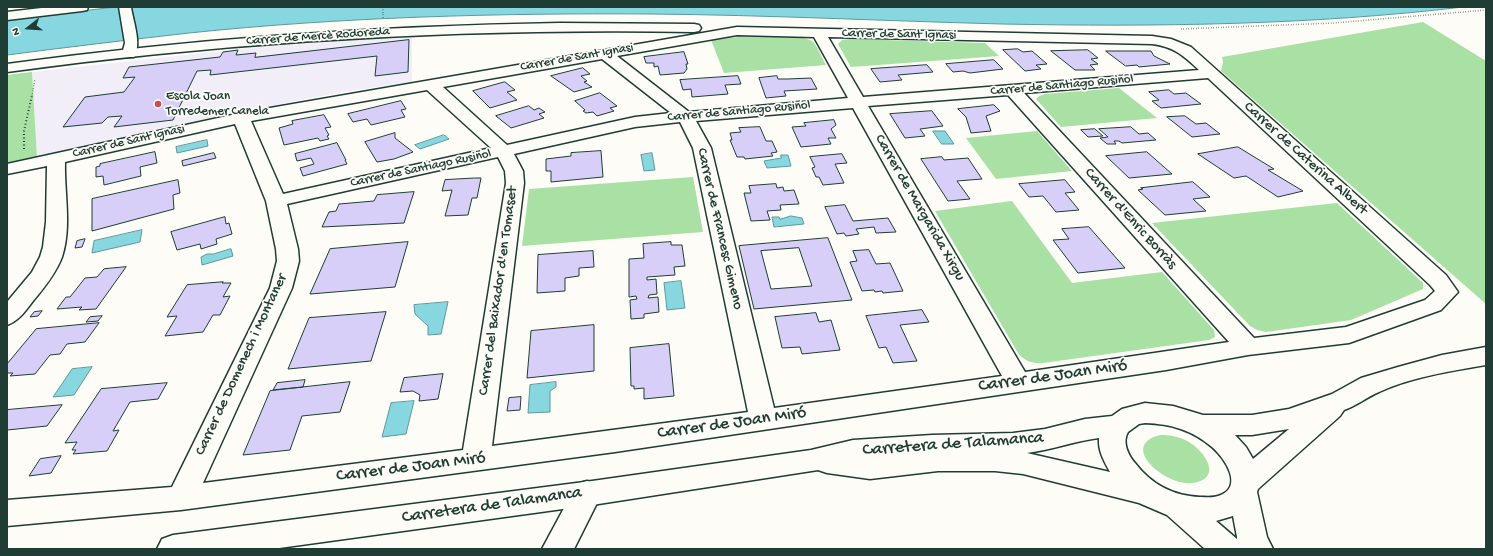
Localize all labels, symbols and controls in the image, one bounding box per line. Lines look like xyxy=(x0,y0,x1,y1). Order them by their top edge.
north arrow xyxy=(8,8,48,48)
street label: Carrer de Mercè Rodoreda xyxy=(246,24,390,50)
text: N xyxy=(10,26,23,37)
street label: Carrer de Sant Ignasi xyxy=(842,26,956,44)
street label: Carrer de Sant Ignasi xyxy=(519,40,635,76)
street label: Carrer de Santiago Rusiñol xyxy=(990,72,1134,100)
place label: Escola Joan Torredemer Canela xyxy=(166,89,269,120)
street label: Carrer de Santiago Rusiñol xyxy=(667,98,811,126)
street label: Carrer de Caterina Albert xyxy=(1239,98,1371,220)
marker: Escola Joan Torredemer Canela xyxy=(153,99,163,109)
street label: Carrer de Sant Ignasi xyxy=(71,122,187,162)
street label: Carrer de Margarida Xirgu xyxy=(870,132,968,284)
street label: Carrer de Santiago Rusiñol xyxy=(349,146,493,192)
street label: Carrer de Francesc Gimeno xyxy=(692,146,746,312)
street label: Carrer d'Enric Borràs xyxy=(1080,165,1180,273)
street label: Carrer del Baixador d'en Tomaset xyxy=(475,185,523,397)
street label: Carrer de Domenech i Montaner xyxy=(192,271,292,459)
street label: Carrer de Joan Miró xyxy=(977,356,1129,398)
street label: Carrer de Joan Miró xyxy=(656,403,808,445)
street label: Carretera de Talamanca xyxy=(862,428,1044,462)
street label: Carrer de Joan Miró xyxy=(335,448,487,488)
street label: Carretera de Talamanca xyxy=(401,483,583,529)

